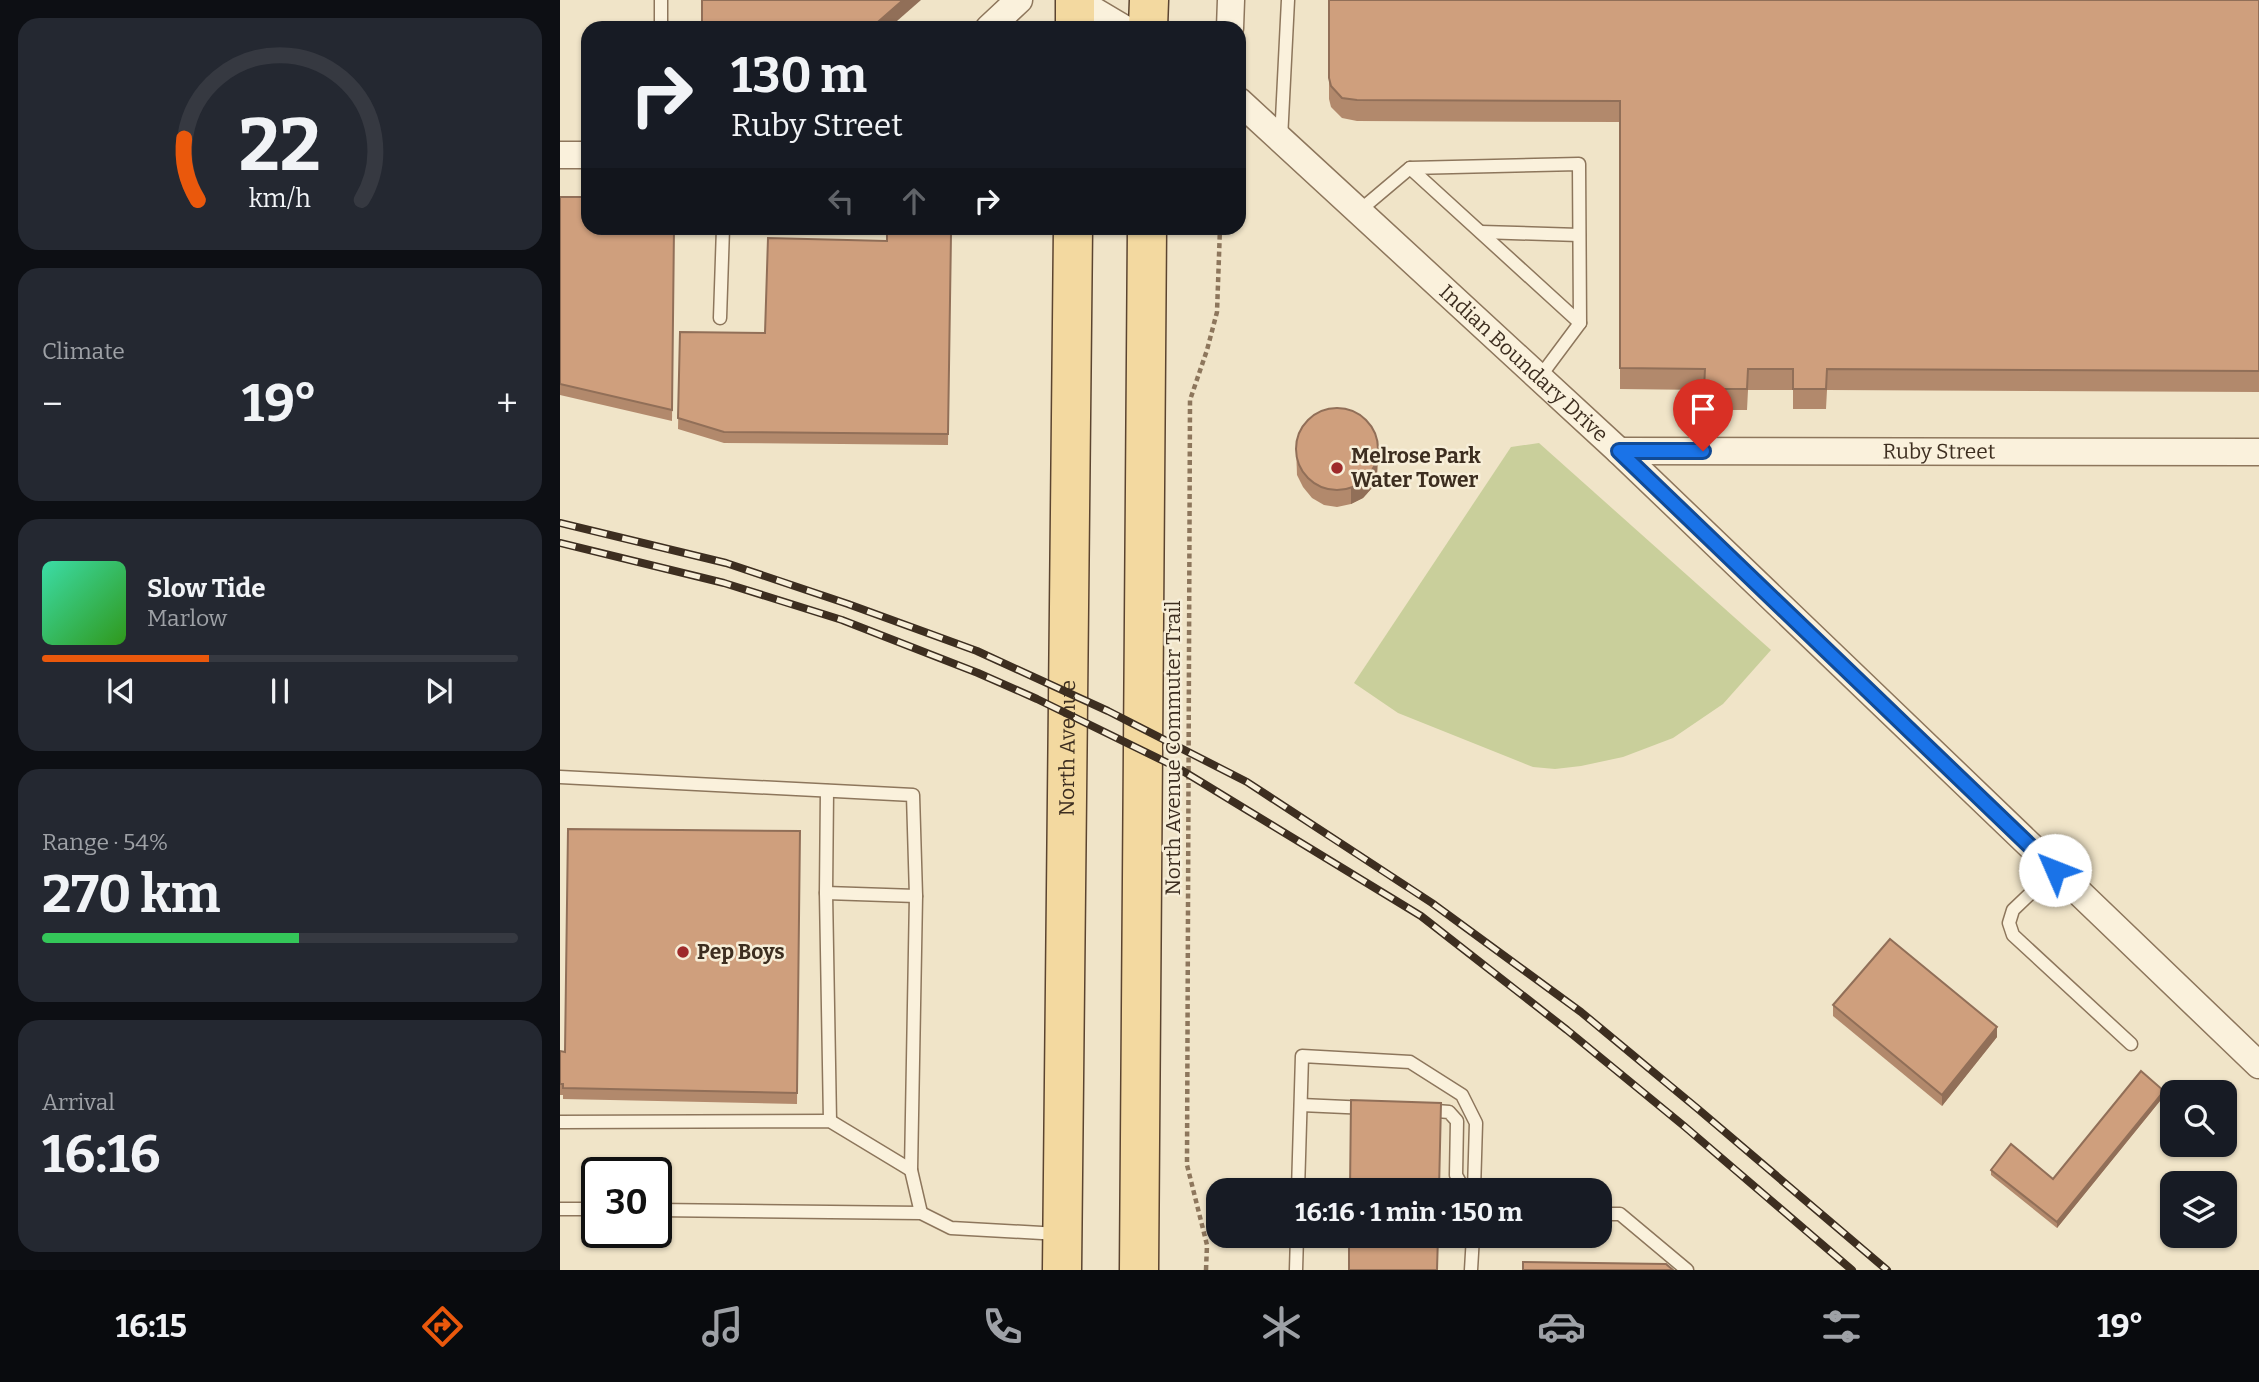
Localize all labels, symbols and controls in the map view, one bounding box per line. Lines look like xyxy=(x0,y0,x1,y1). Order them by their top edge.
text: 130 m xyxy=(731,46,867,105)
icon: right xyxy=(616,49,707,140)
text: 22 xyxy=(239,103,321,190)
text: Ruby Street xyxy=(731,106,903,144)
icon: left xyxy=(822,182,860,220)
icon: ahead xyxy=(895,182,933,220)
icon: right xyxy=(968,182,1006,220)
text: km/h xyxy=(249,184,311,214)
street label: Indian Boundary Drive xyxy=(1434,279,1613,447)
text: Climate xyxy=(42,337,125,365)
text: 19° xyxy=(242,372,317,435)
pin xyxy=(1673,379,1733,451)
text: − xyxy=(42,381,63,427)
text: + xyxy=(496,381,518,427)
icon: arrive xyxy=(1684,390,1722,428)
street label: Ruby Street xyxy=(1883,438,1996,465)
place label: Melrose Park Water Tower xyxy=(1351,443,1481,493)
marker: Melrose Park Water Tower xyxy=(1329,460,1345,476)
text: Slow Tide xyxy=(147,573,266,604)
street label: North Avenue Commuter Trail xyxy=(1160,601,1186,895)
text: Marlow xyxy=(147,604,227,632)
icon: previous xyxy=(102,672,140,710)
icon: pause xyxy=(261,672,299,710)
icon: next xyxy=(420,672,458,710)
street label: North Avenue xyxy=(1054,680,1081,816)
text: Range · 54% xyxy=(42,828,168,856)
position arrow xyxy=(2018,833,2092,907)
text: 270 km xyxy=(42,863,220,926)
place label: Pep Boys xyxy=(697,939,785,965)
marker: Pep Boys xyxy=(675,944,691,960)
map controls xyxy=(2160,1080,2237,1248)
button: search xyxy=(2160,1080,2237,1157)
text: Arrival xyxy=(42,1088,115,1116)
text: 16:16 xyxy=(42,1123,161,1186)
speed limit sign: 30 xyxy=(581,1157,672,1248)
button: layers xyxy=(2160,1171,2237,1248)
text: 16:16 · 1 min · 150 m xyxy=(1295,1197,1523,1228)
icon: directions xyxy=(418,1302,467,1351)
icon: music xyxy=(698,1302,747,1351)
icon: phone xyxy=(978,1302,1027,1351)
icon: climate xyxy=(1257,1302,1306,1351)
icon: car xyxy=(1537,1302,1586,1351)
icon: filters xyxy=(1817,1302,1866,1351)
text: 16:15 xyxy=(115,1307,187,1345)
text: 19° xyxy=(2097,1307,2144,1345)

